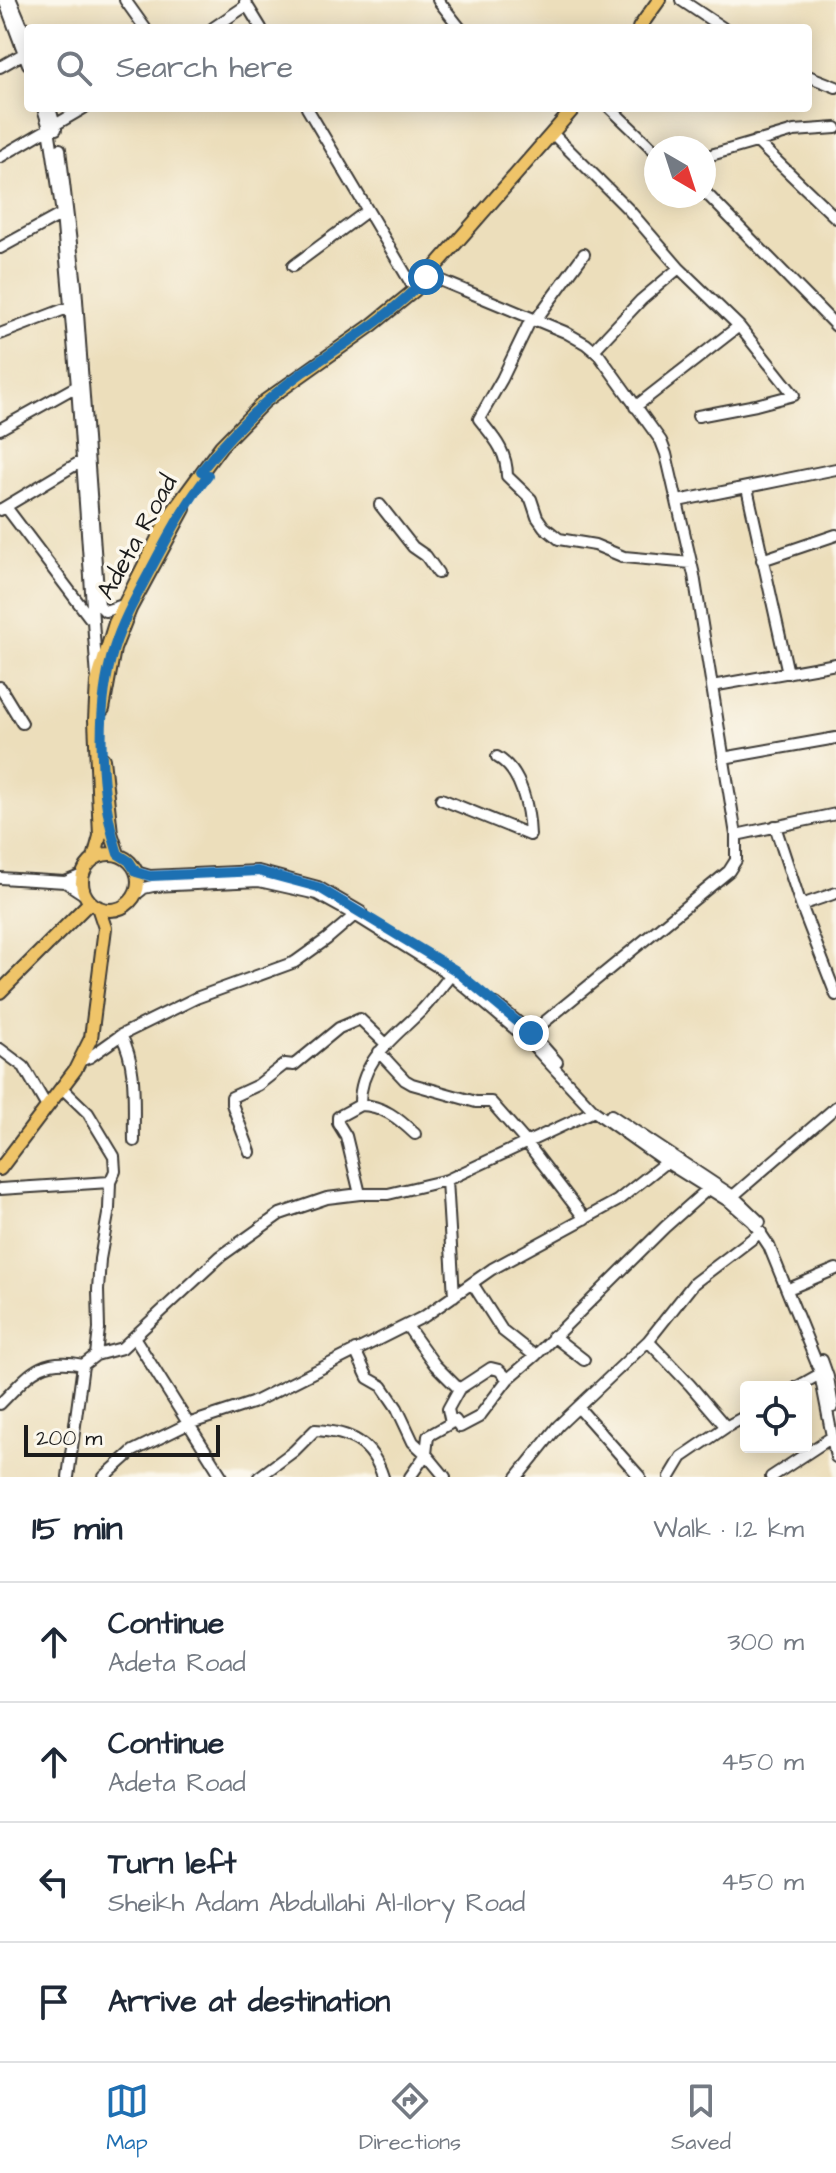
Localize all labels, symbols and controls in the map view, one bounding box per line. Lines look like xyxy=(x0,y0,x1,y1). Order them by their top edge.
search box xyxy=(24,24,812,112)
icon: search xyxy=(52,46,96,90)
text: Search here xyxy=(116,47,293,89)
north arrow xyxy=(644,136,716,208)
route start xyxy=(408,259,444,295)
street label: Adeta Road xyxy=(88,468,186,606)
route end xyxy=(513,1015,549,1051)
map controls xyxy=(740,1381,812,1453)
button: locate xyxy=(740,1381,812,1453)
scale bar xyxy=(24,1421,220,1457)
text: 200 m xyxy=(36,1423,102,1454)
text: 15 min xyxy=(32,1505,123,1553)
text: Walk · 1.2 km xyxy=(653,1511,804,1547)
text: Continue xyxy=(108,1603,224,1645)
icon: ahead xyxy=(32,1620,76,1664)
text: 300 m xyxy=(727,1624,804,1660)
text: Adeta Road xyxy=(108,1645,246,1681)
text: Continue xyxy=(108,1723,224,1765)
icon: ahead xyxy=(32,1740,76,1784)
text: 450 m xyxy=(721,1744,804,1780)
text: Adeta Road xyxy=(108,1765,246,1801)
text: Turn left xyxy=(108,1843,236,1885)
icon: left xyxy=(32,1860,76,1904)
text: 450 m xyxy=(721,1864,804,1900)
text: Sheikh Adam Abdullahi Al-Ilory Road xyxy=(108,1885,525,1921)
icon: arrive xyxy=(32,1980,76,2024)
text: Arrive at destination xyxy=(108,1981,390,2023)
tab: Map xyxy=(105,2079,149,2158)
tab: Directions xyxy=(359,2079,461,2158)
tab: Saved xyxy=(671,2079,731,2158)

